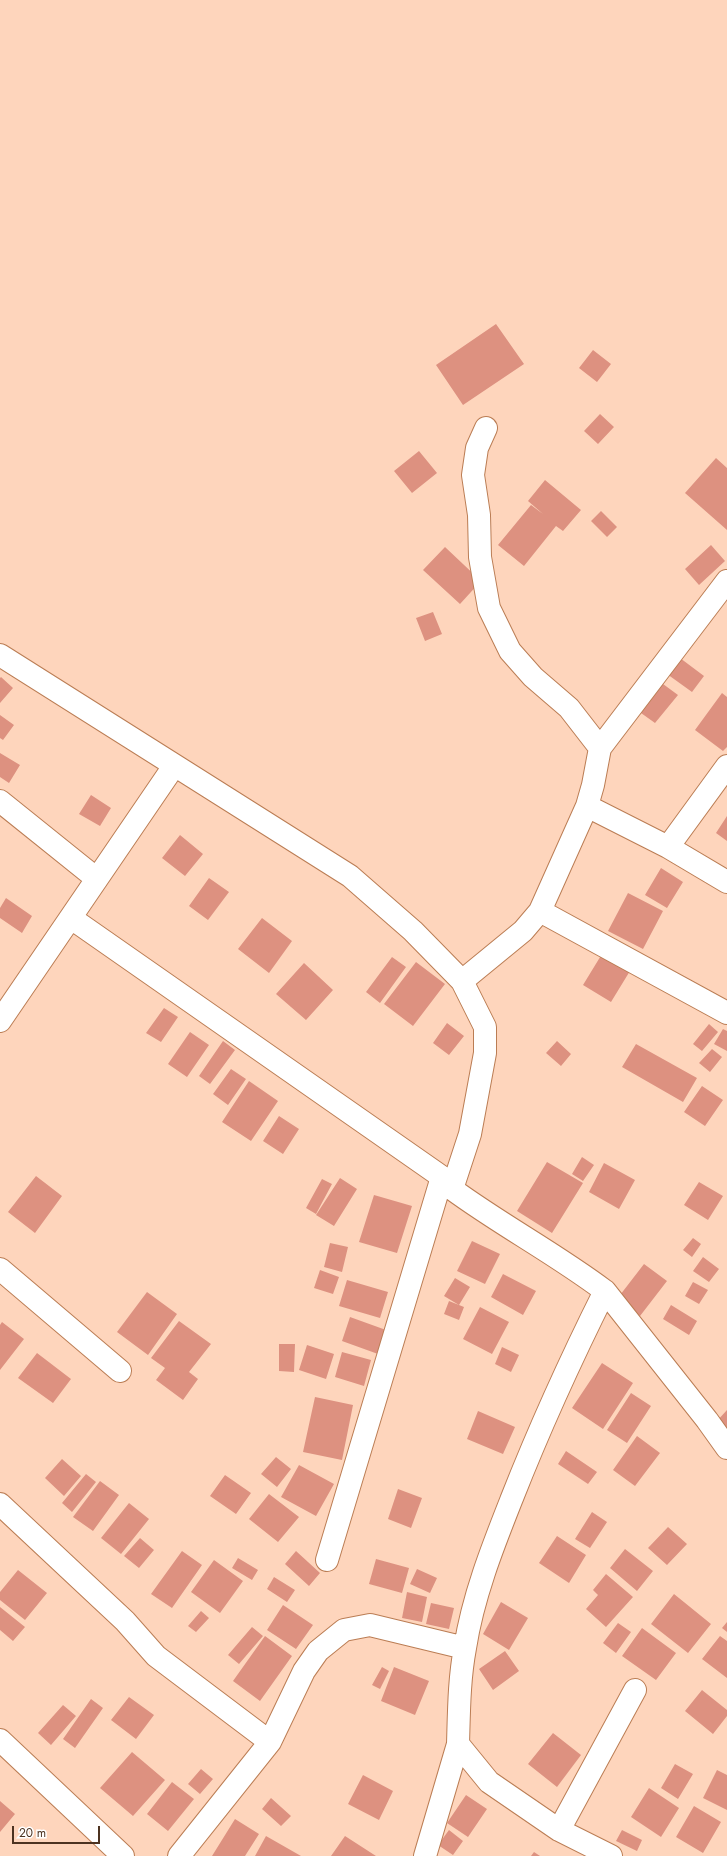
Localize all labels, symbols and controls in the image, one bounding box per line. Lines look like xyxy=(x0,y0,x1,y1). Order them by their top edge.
scale bar xyxy=(14,1818,102,1844)
text: 20 m xyxy=(19,1824,46,1842)

